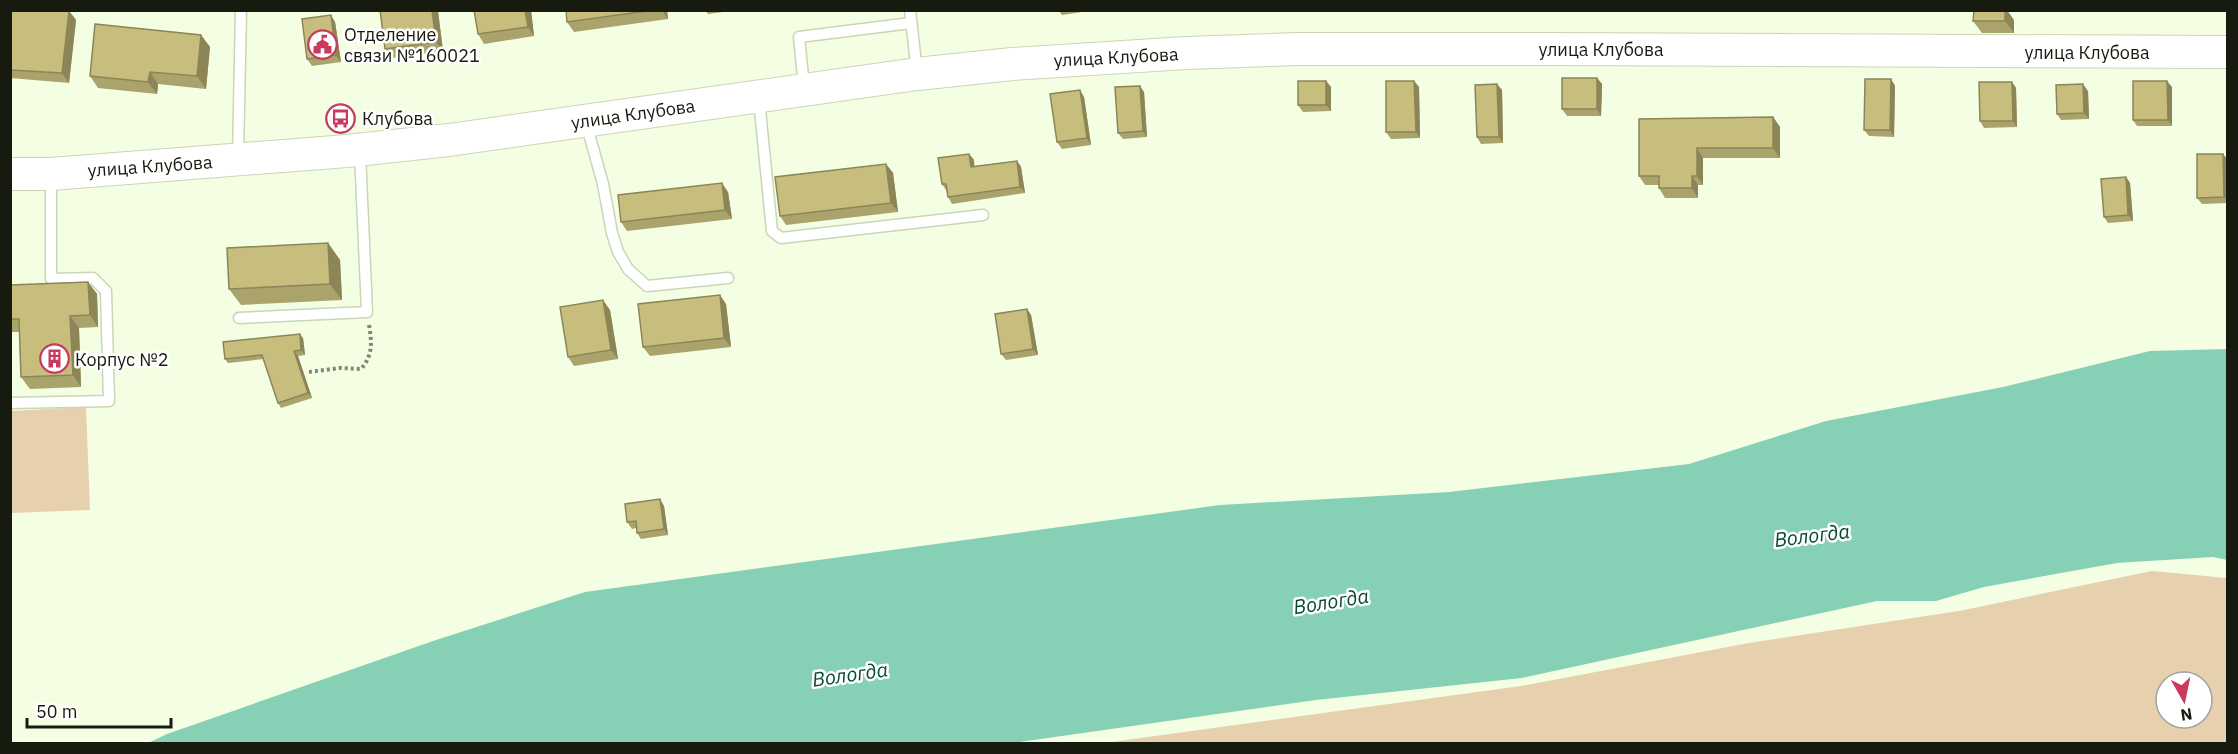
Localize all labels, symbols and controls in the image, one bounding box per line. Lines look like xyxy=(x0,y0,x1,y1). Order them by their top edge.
place label: Отделение связи №160021 xyxy=(344,23,480,67)
public building icon: Отделение связи №160021 xyxy=(307,28,339,60)
street label: улица Клубова xyxy=(1538,38,1664,61)
street label: улица Клубова xyxy=(2024,41,2150,64)
street label: улица Клубова xyxy=(1053,42,1179,72)
street label: улица Клубова xyxy=(569,94,697,134)
bus stop icon: Клубова xyxy=(325,102,357,134)
place label: Клубова xyxy=(362,107,433,130)
street label: улица Клубова xyxy=(87,150,214,182)
building icon: Корпус №2 xyxy=(38,343,70,375)
place label: Корпус №2 xyxy=(75,348,169,371)
water label: Вологда xyxy=(1773,517,1851,553)
water label: Вологда xyxy=(1291,582,1371,620)
water label: Вологда xyxy=(810,655,890,693)
north arrow xyxy=(2154,670,2214,730)
scale bar xyxy=(27,691,171,729)
text: 50 m xyxy=(36,700,78,723)
text: N xyxy=(2179,704,2194,726)

